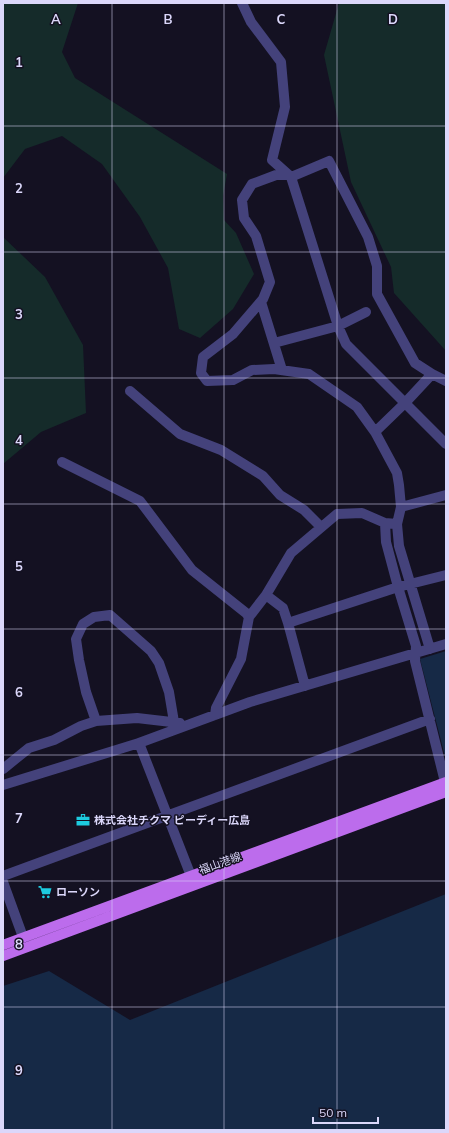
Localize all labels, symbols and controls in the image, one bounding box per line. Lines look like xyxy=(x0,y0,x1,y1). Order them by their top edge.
text: A xyxy=(51,11,61,27)
text: B xyxy=(164,11,173,27)
text: C xyxy=(277,11,286,27)
text: D xyxy=(388,11,398,27)
text: 1 xyxy=(15,54,23,70)
text: 2 xyxy=(15,180,23,196)
text: 3 xyxy=(15,306,23,322)
text: 4 xyxy=(15,432,23,448)
text: 5 xyxy=(15,558,23,574)
text: 6 xyxy=(15,684,23,700)
text: 7 xyxy=(15,810,23,826)
office icon: 株式会社チクマ ピーディー広島 xyxy=(75,812,91,828)
place label: 株式会社チクマ ピーディー広島 xyxy=(94,813,250,827)
street label: 福山港線 xyxy=(197,849,243,877)
supermarket icon: ローソン xyxy=(37,884,53,900)
place label: ローソン xyxy=(56,885,100,899)
text: 8 xyxy=(15,936,23,952)
text: 9 xyxy=(15,1062,23,1078)
scale bar xyxy=(313,1099,378,1125)
text: 50 m xyxy=(319,1105,347,1120)

